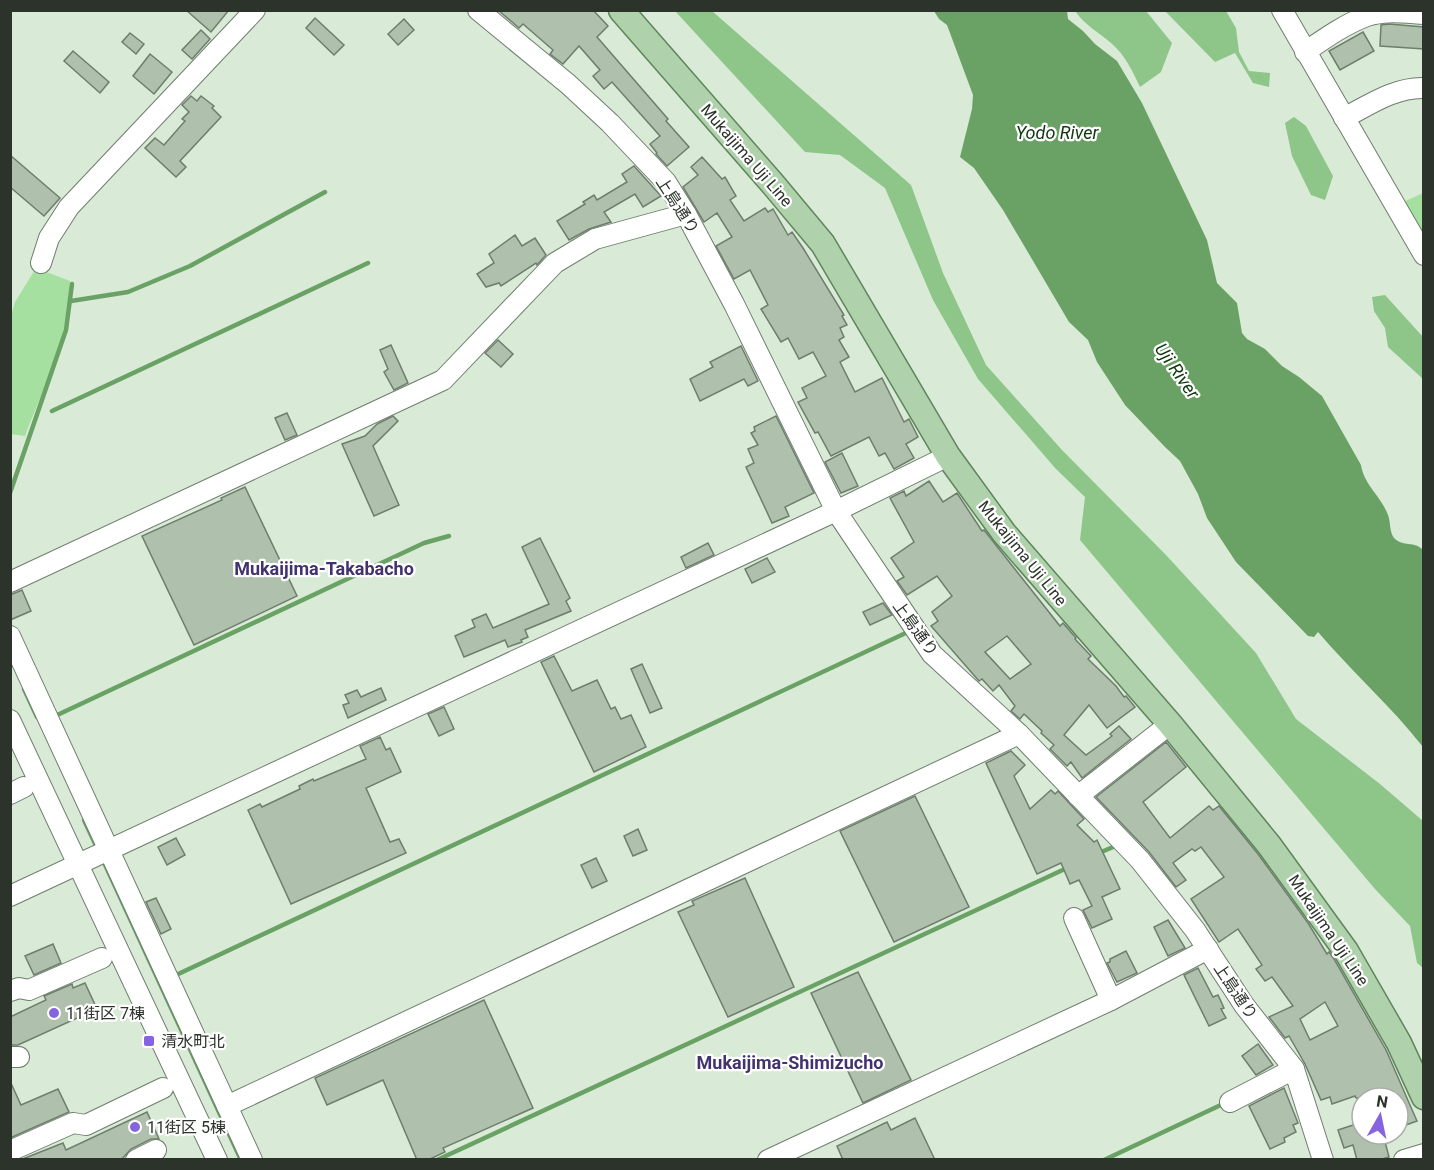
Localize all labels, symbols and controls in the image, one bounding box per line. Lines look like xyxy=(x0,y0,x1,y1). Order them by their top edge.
street label: Mukaijima Uji Line xyxy=(697,100,796,211)
water label: Yodo River xyxy=(1016,122,1099,143)
street label: 上島通り xyxy=(652,173,703,237)
water label: Uji River xyxy=(1151,339,1205,403)
street label: Mukaijima Uji Line xyxy=(974,497,1071,610)
district label: Mukaijima-Takabacho xyxy=(234,558,414,579)
street label: 上島通り xyxy=(889,597,942,660)
street label: Mukaijima Uji Line xyxy=(1284,871,1373,989)
street label: 上島通り xyxy=(1210,959,1261,1023)
place label: 11街区 7棟 xyxy=(66,1004,145,1023)
marker: 11街区 7棟 xyxy=(47,1006,61,1020)
place label: 清水町北 xyxy=(161,1032,225,1051)
marker: 清水町北 xyxy=(142,1034,156,1048)
district label: Mukaijima-Shimizucho xyxy=(697,1052,883,1073)
north arrow xyxy=(1350,1086,1410,1146)
text: N xyxy=(1375,1091,1389,1112)
place label: 11街区 5棟 xyxy=(147,1118,226,1137)
marker: 11街区 5棟 xyxy=(128,1120,142,1134)

